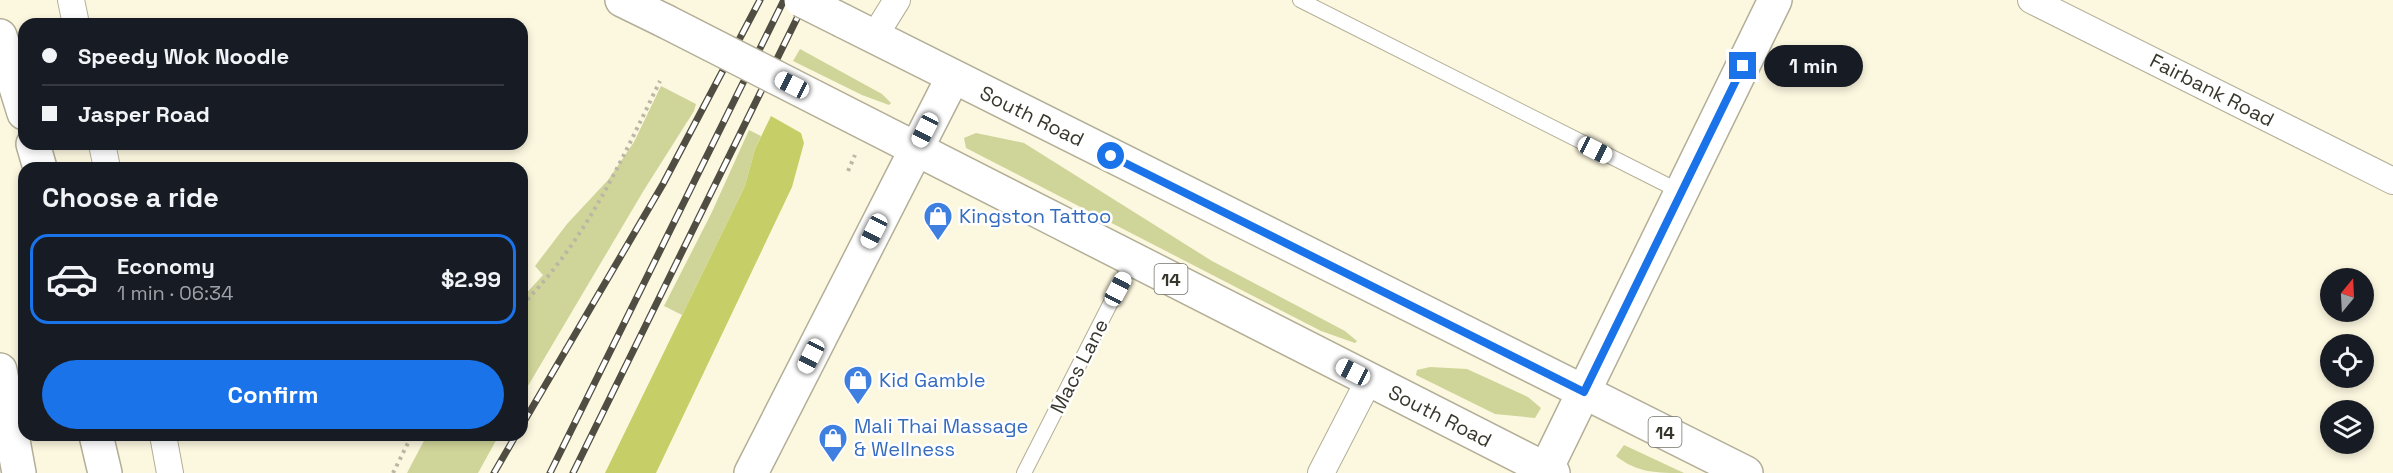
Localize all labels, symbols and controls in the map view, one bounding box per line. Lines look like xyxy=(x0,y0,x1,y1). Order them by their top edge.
text: Speedy Wok Noodle xyxy=(78,42,289,70)
callout: 1 min xyxy=(1764,45,1863,87)
street label: Fairbank Road xyxy=(2145,47,2279,133)
route end xyxy=(1729,52,1756,79)
text: 1 min xyxy=(1789,53,1838,79)
car xyxy=(772,69,812,101)
street label: South Road xyxy=(976,80,1088,152)
text: Jasper Road xyxy=(78,100,210,128)
car xyxy=(909,110,941,150)
car xyxy=(1575,134,1615,166)
route start xyxy=(1097,142,1124,169)
text: Choose a ride xyxy=(42,180,219,215)
shop icon: Kingston Tattoo xyxy=(922,200,954,242)
place label: Kingston Tattoo xyxy=(959,203,1111,229)
car xyxy=(858,211,890,251)
icon: car xyxy=(45,252,99,306)
text: Economy xyxy=(117,252,215,280)
road number: 14 xyxy=(1154,264,1188,294)
text: $2.99 xyxy=(441,265,501,293)
north arrow xyxy=(2320,268,2374,322)
map controls xyxy=(2320,268,2374,454)
car xyxy=(1102,269,1134,309)
text: 1 min · 06:34 xyxy=(117,280,234,306)
street label: Macs Lane xyxy=(1044,314,1114,418)
button: locate xyxy=(2320,334,2374,388)
car xyxy=(795,336,827,376)
car xyxy=(1333,356,1373,388)
button: Confirm xyxy=(42,360,504,429)
shop icon: Kid Gamble xyxy=(842,364,874,406)
place label: Kid Gamble xyxy=(879,367,986,393)
street label: South Road xyxy=(1384,379,1496,453)
button: layers xyxy=(2320,400,2374,454)
place label: Mali Thai Massage & Wellness xyxy=(854,413,1028,462)
road number: 14 xyxy=(1648,417,1682,447)
shop icon: Mali Thai Massage & Wellness xyxy=(817,422,849,464)

